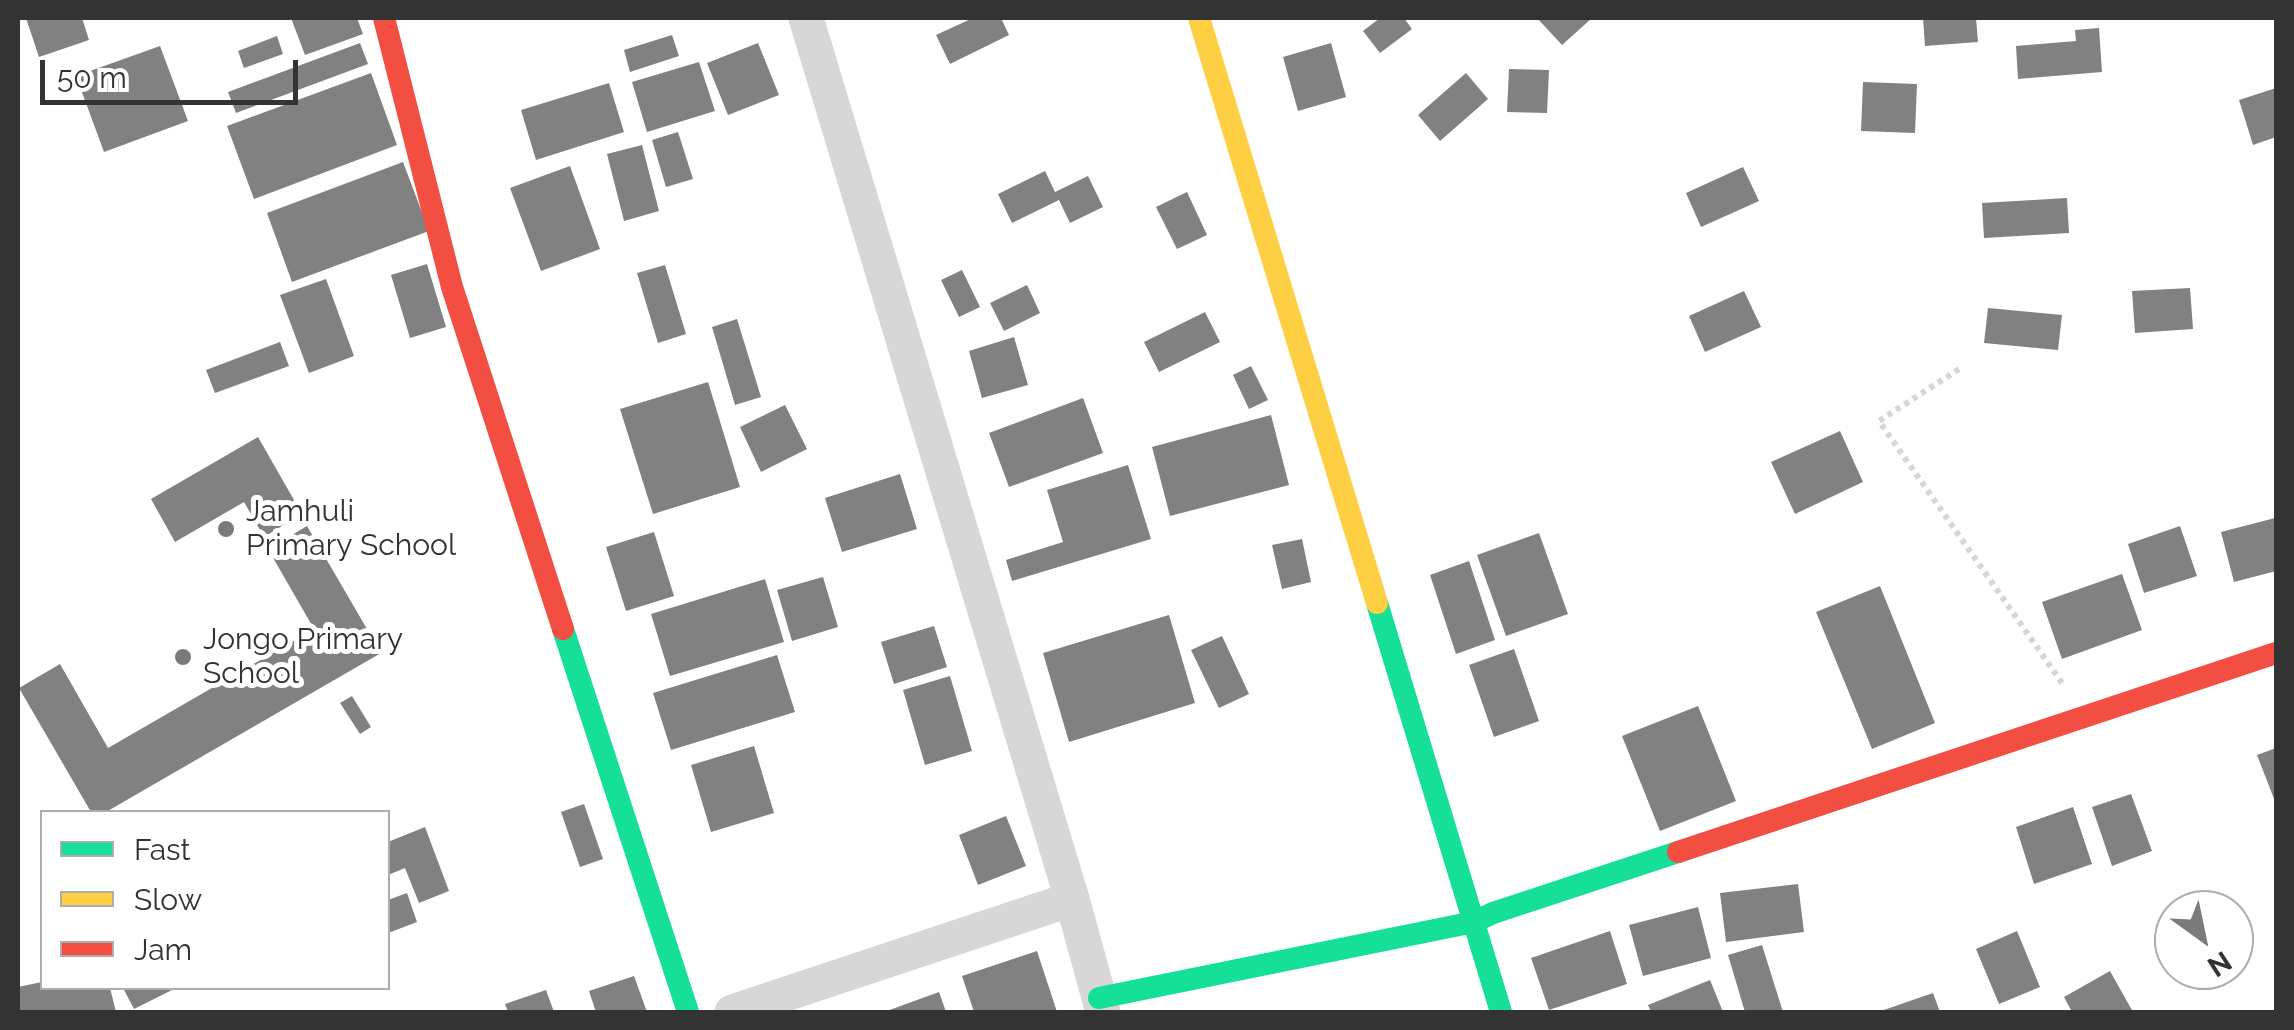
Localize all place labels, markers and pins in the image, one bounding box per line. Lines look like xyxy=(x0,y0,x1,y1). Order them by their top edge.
place label: Jamhuli Primary School xyxy=(246,494,456,564)
marker: Jamhuli Primary School xyxy=(215,518,237,540)
place label: Jongo Primary School xyxy=(203,622,403,692)
marker: Jongo Primary School xyxy=(172,646,194,668)

